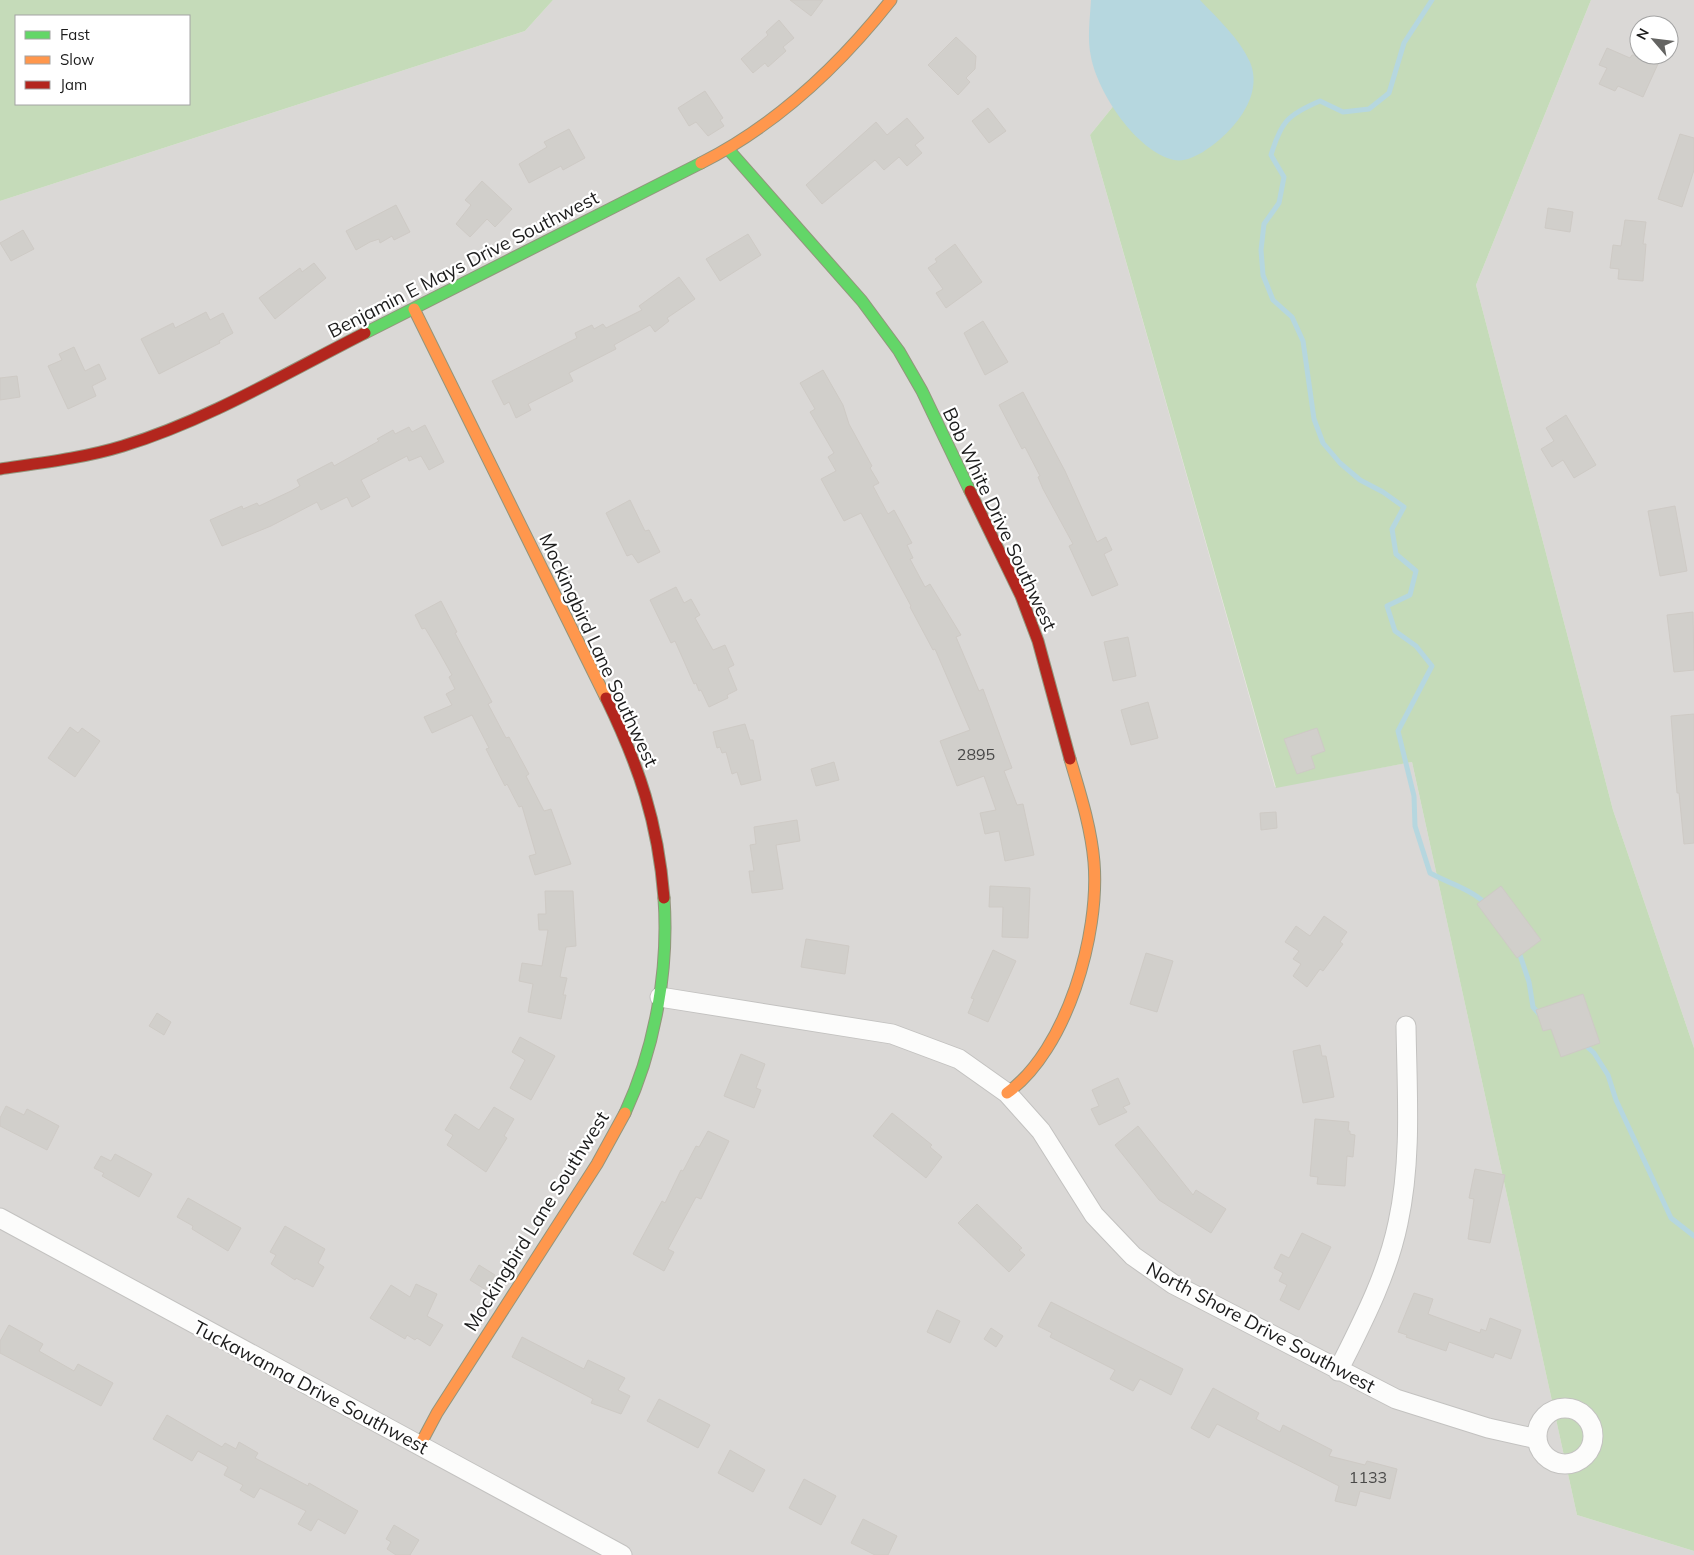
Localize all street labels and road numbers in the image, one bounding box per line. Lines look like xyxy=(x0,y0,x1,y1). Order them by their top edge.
street label: Benjamin E Mays Drive Southwest xyxy=(324,185,603,343)
street label: Bob White Drive Southwest xyxy=(938,404,1063,635)
street label: Mockingbird Lane Southwest xyxy=(534,529,664,771)
street label: Mockingbird Lane Southwest xyxy=(458,1106,614,1335)
street label: North Shore Drive Southwest xyxy=(1142,1256,1380,1398)
street label: Tuckawanna Drive Southwest xyxy=(189,1315,433,1459)

